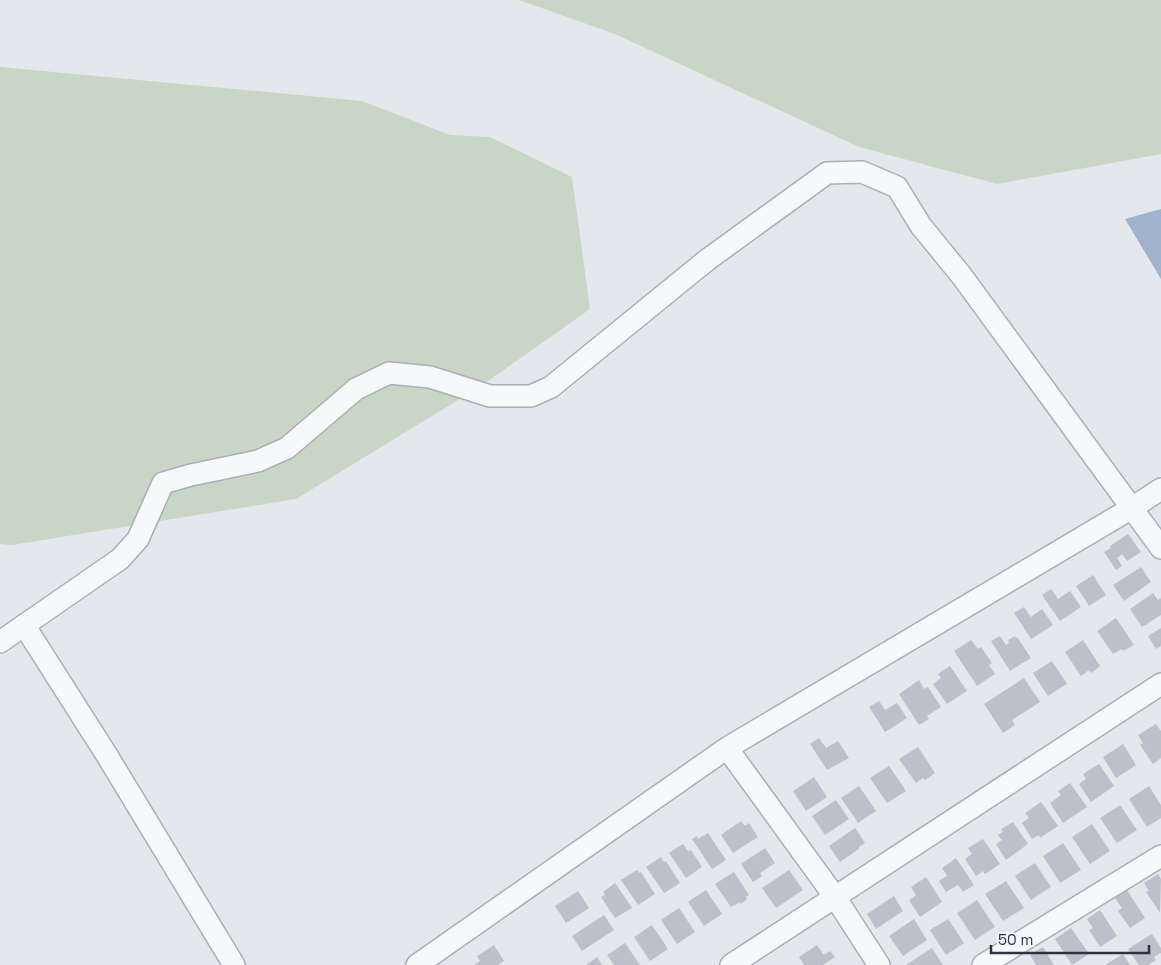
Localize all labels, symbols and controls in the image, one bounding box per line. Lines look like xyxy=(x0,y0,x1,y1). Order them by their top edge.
scale bar xyxy=(991,922,1148,954)
text: 50 m xyxy=(998,930,1033,949)

